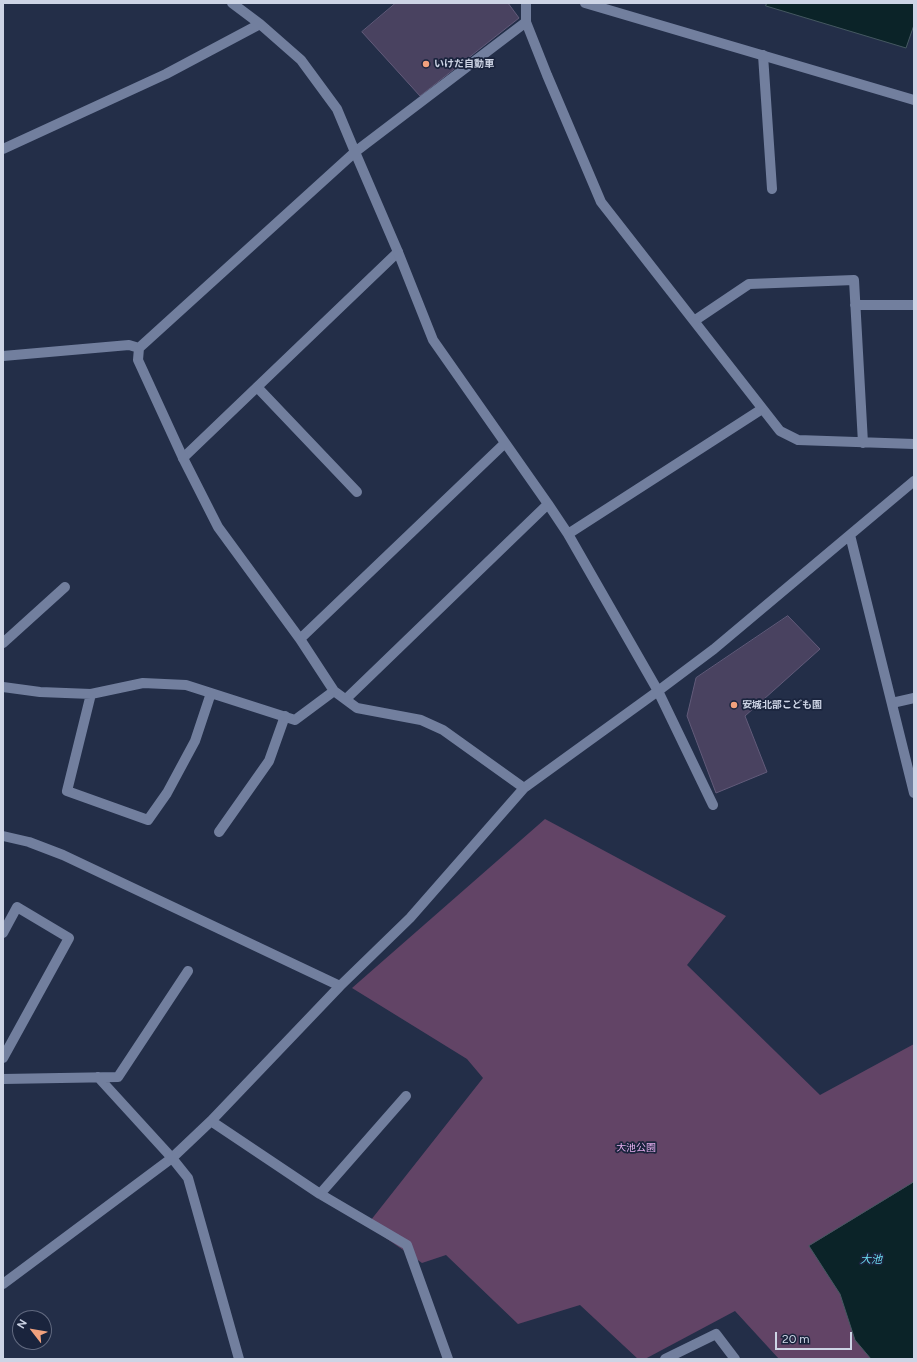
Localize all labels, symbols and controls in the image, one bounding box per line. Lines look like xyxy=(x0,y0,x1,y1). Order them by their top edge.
place label: いけだ自動車 xyxy=(434,58,494,70)
marker: いけだ自動車 xyxy=(421,59,431,69)
place label: 安城北部こども園 xyxy=(742,699,822,711)
marker: 安城北部こども園 xyxy=(729,700,739,710)
park label: 大池公園 xyxy=(616,1142,656,1154)
water label: 大池 xyxy=(860,1253,882,1267)
north arrow xyxy=(12,1310,52,1350)
text: N xyxy=(14,1317,30,1331)
scale bar xyxy=(777,1324,854,1350)
text: 20 m xyxy=(782,1332,810,1346)

